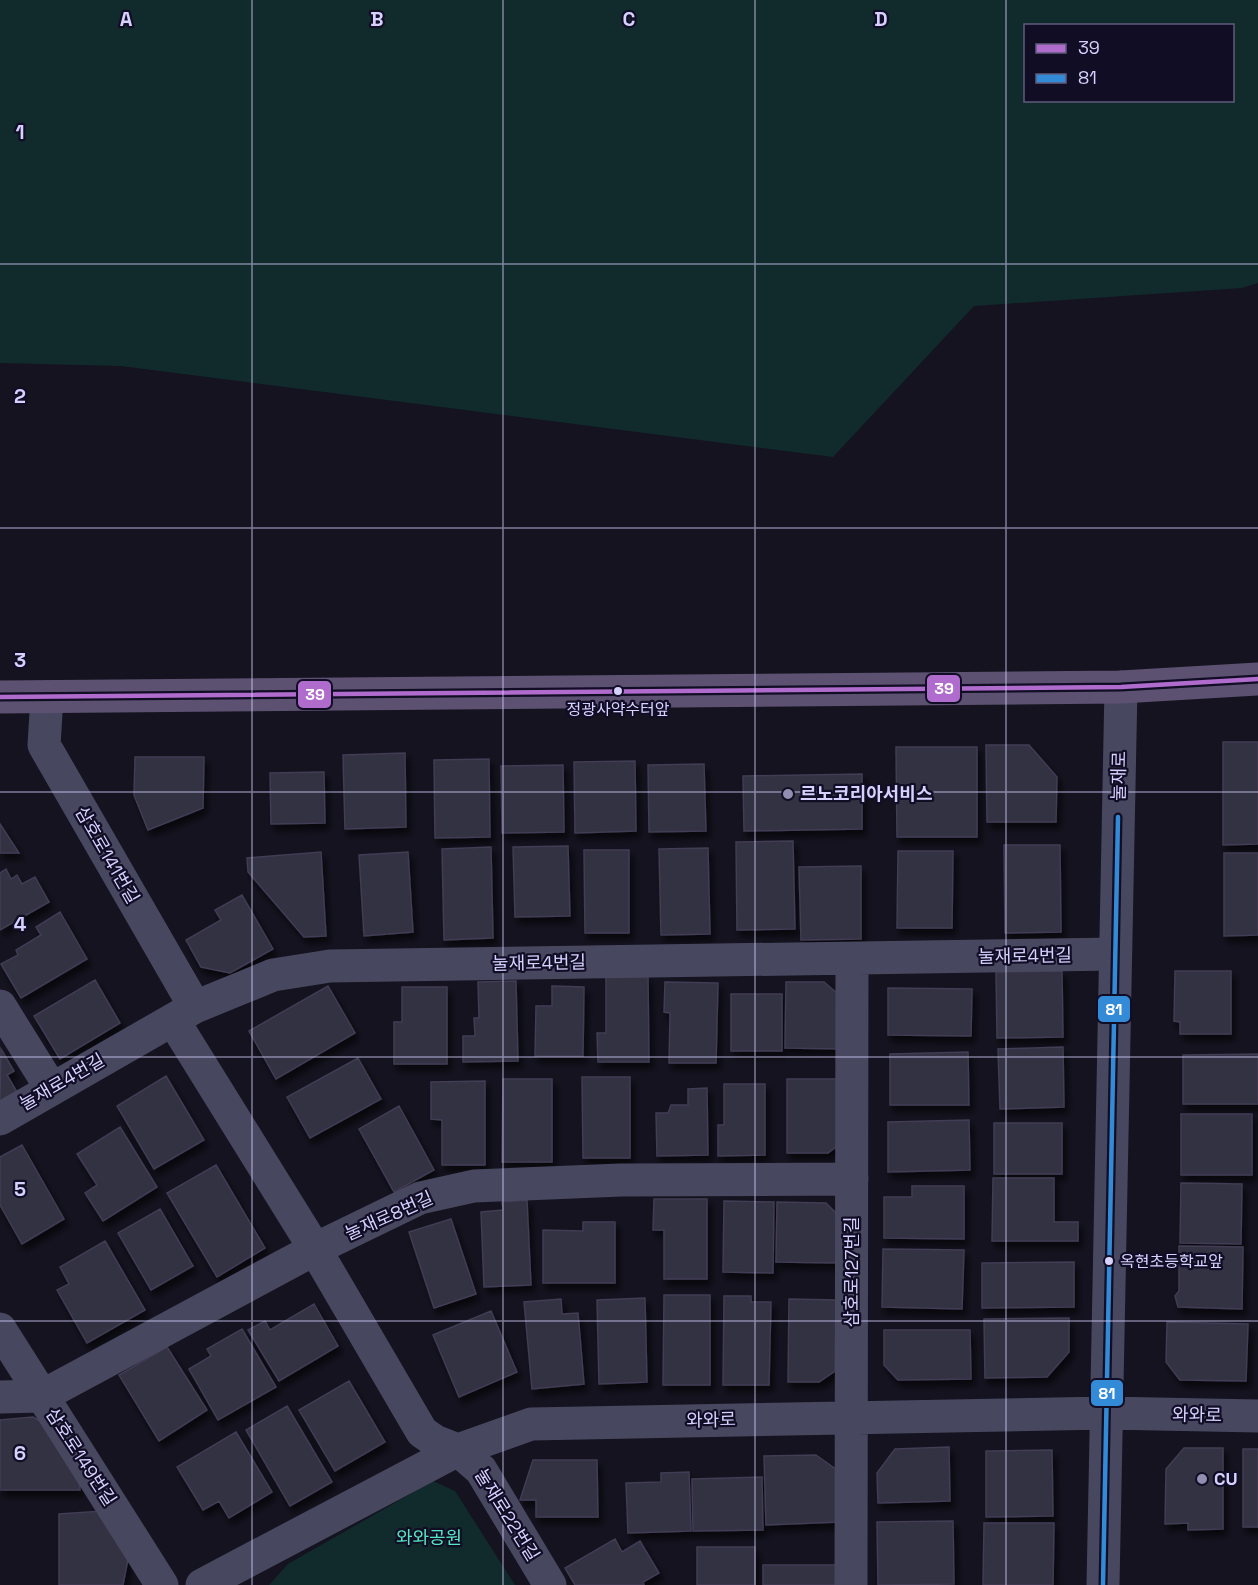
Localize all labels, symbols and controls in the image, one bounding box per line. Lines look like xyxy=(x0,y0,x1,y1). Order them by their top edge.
text: A xyxy=(120,6,133,32)
text: B xyxy=(370,6,384,32)
text: C xyxy=(623,6,636,32)
text: D xyxy=(874,6,888,32)
legend xyxy=(1024,24,1234,102)
text: 39 xyxy=(1078,36,1100,59)
text: 81 xyxy=(1078,66,1097,89)
text: 1 xyxy=(15,119,25,145)
text: 2 xyxy=(14,383,26,409)
text: 3 xyxy=(14,647,26,673)
line badge: 39 xyxy=(926,674,961,703)
text: 39 xyxy=(934,678,954,699)
line badge: 39 xyxy=(297,680,332,709)
text: 39 xyxy=(305,684,325,705)
marker: 정광사약수터앞 xyxy=(612,685,624,697)
place label: 정광사약수터앞 xyxy=(566,699,670,720)
street label: 눌재로 xyxy=(1107,751,1130,801)
place label: 르노코리아서비스 xyxy=(800,782,932,805)
marker: 르노코리아서비스 xyxy=(781,787,795,801)
street label: 삼호로141번길 xyxy=(70,802,145,908)
text: 4 xyxy=(14,911,27,937)
street label: 눌재로4번길 xyxy=(978,943,1072,968)
street label: 눌재로4번길 xyxy=(492,950,586,975)
line badge: 81 xyxy=(1097,995,1131,1023)
text: 81 xyxy=(1106,999,1122,1020)
street label: 눌재로4번길 xyxy=(15,1048,108,1115)
text: 5 xyxy=(14,1176,26,1202)
street label: 눌재로8번길 xyxy=(341,1186,436,1245)
street label: 삼호로127번길 xyxy=(840,1216,863,1328)
place label: 옥현초등학교앞 xyxy=(1120,1251,1223,1272)
marker: 옥현초등학교앞 xyxy=(1103,1255,1115,1267)
line badge: 81 xyxy=(1090,1379,1124,1407)
text: 81 xyxy=(1099,1383,1115,1404)
street label: 삼호로149번길 xyxy=(41,1403,122,1510)
street label: 와와로 xyxy=(1172,1403,1222,1426)
street label: 와와로 xyxy=(686,1408,736,1431)
text: 6 xyxy=(14,1440,26,1466)
street label: 눌재로22번길 xyxy=(470,1464,545,1565)
place label: CU xyxy=(1214,1467,1238,1490)
marker: CU xyxy=(1195,1472,1209,1486)
park label: 와와공원 xyxy=(396,1526,462,1549)

